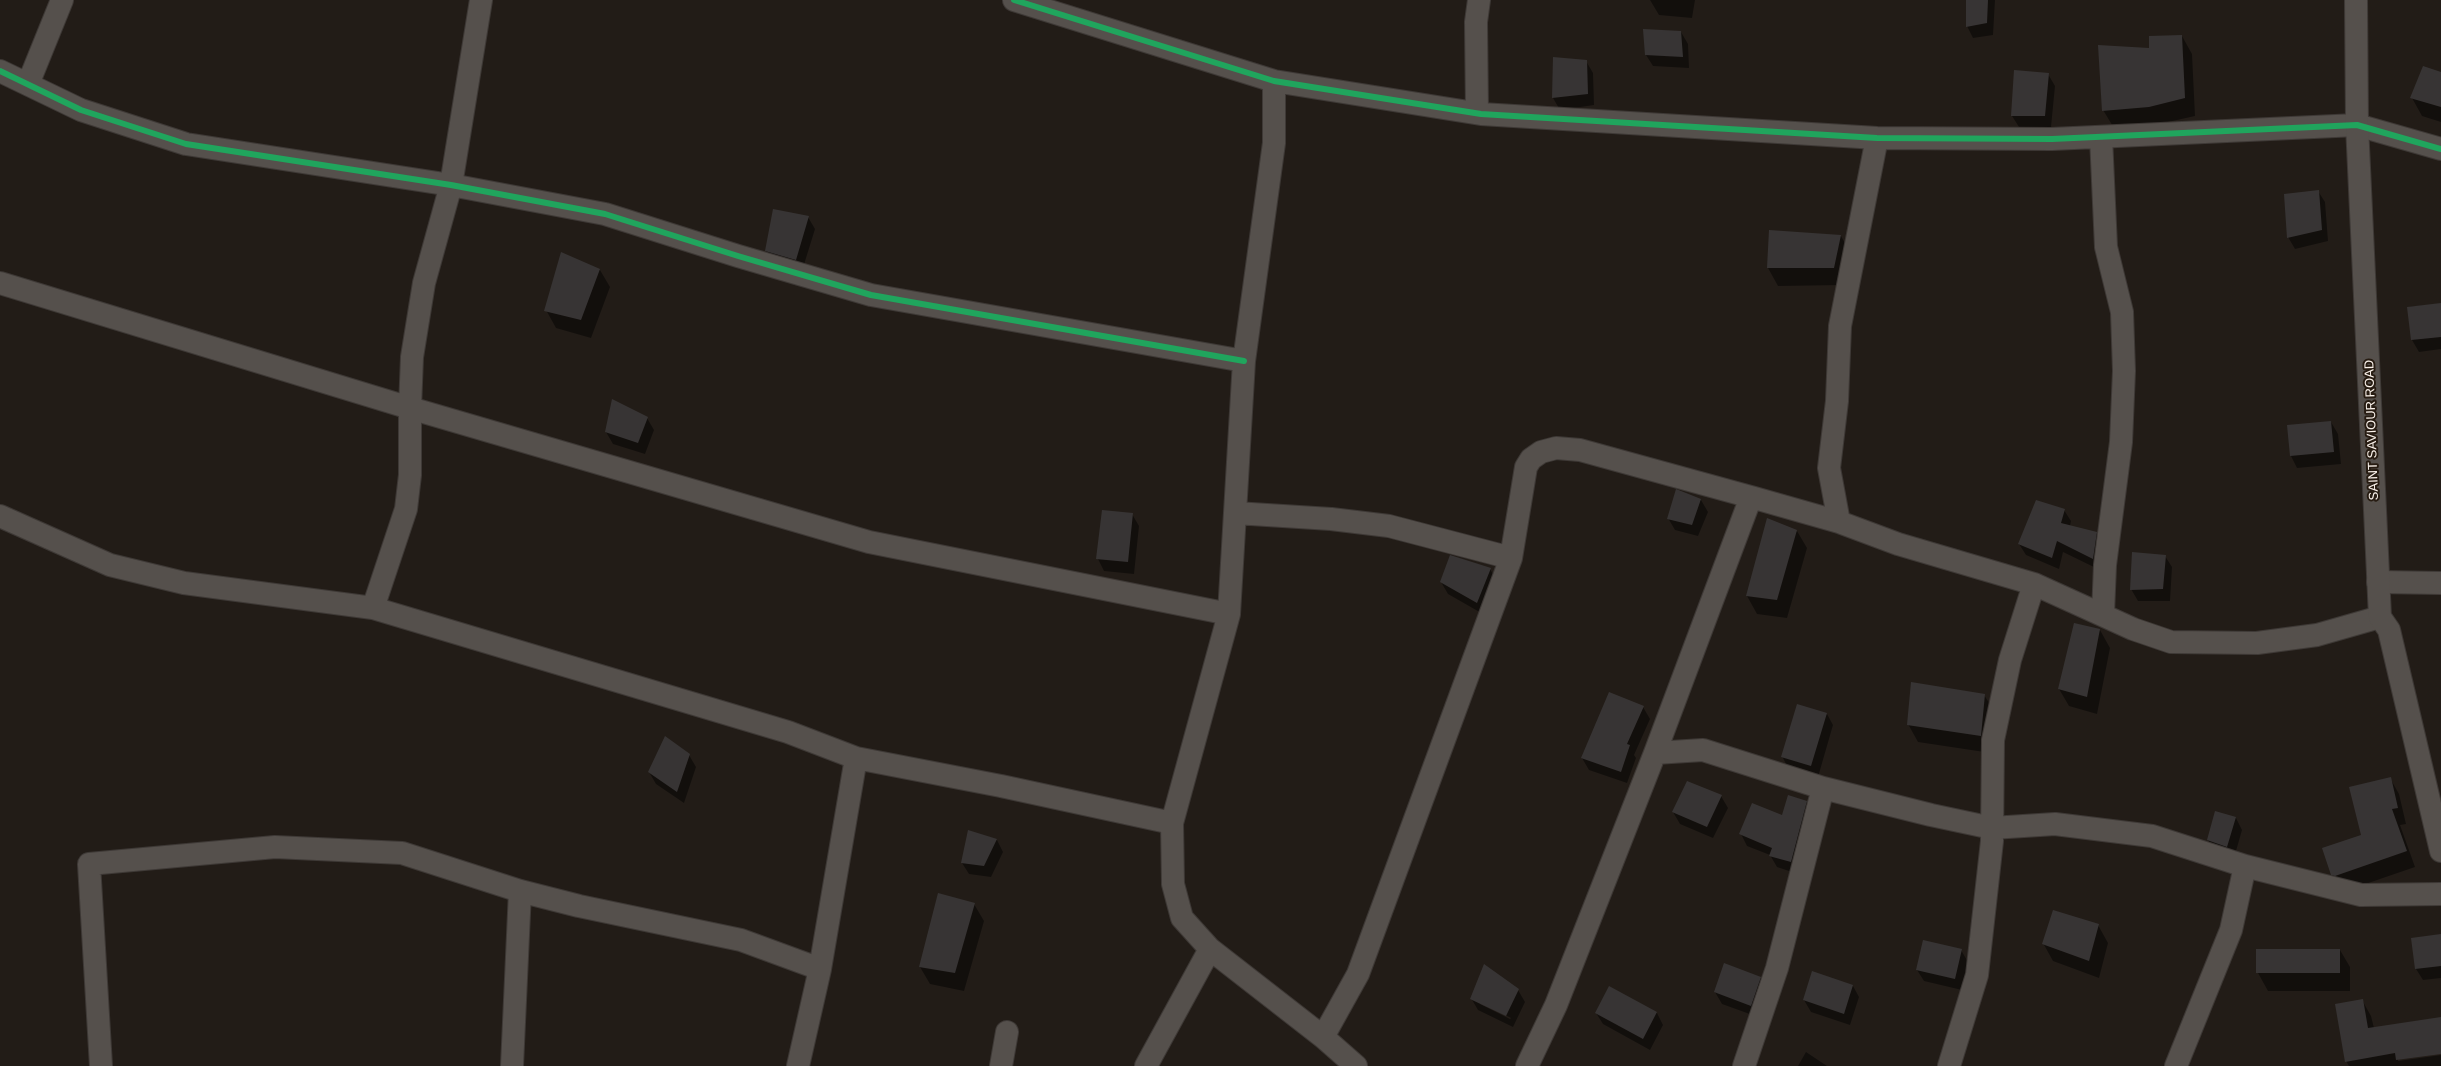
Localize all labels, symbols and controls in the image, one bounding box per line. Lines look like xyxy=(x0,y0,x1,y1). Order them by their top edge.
street label: SAINT SAVIOUR ROAD xyxy=(2362,359,2382,501)

